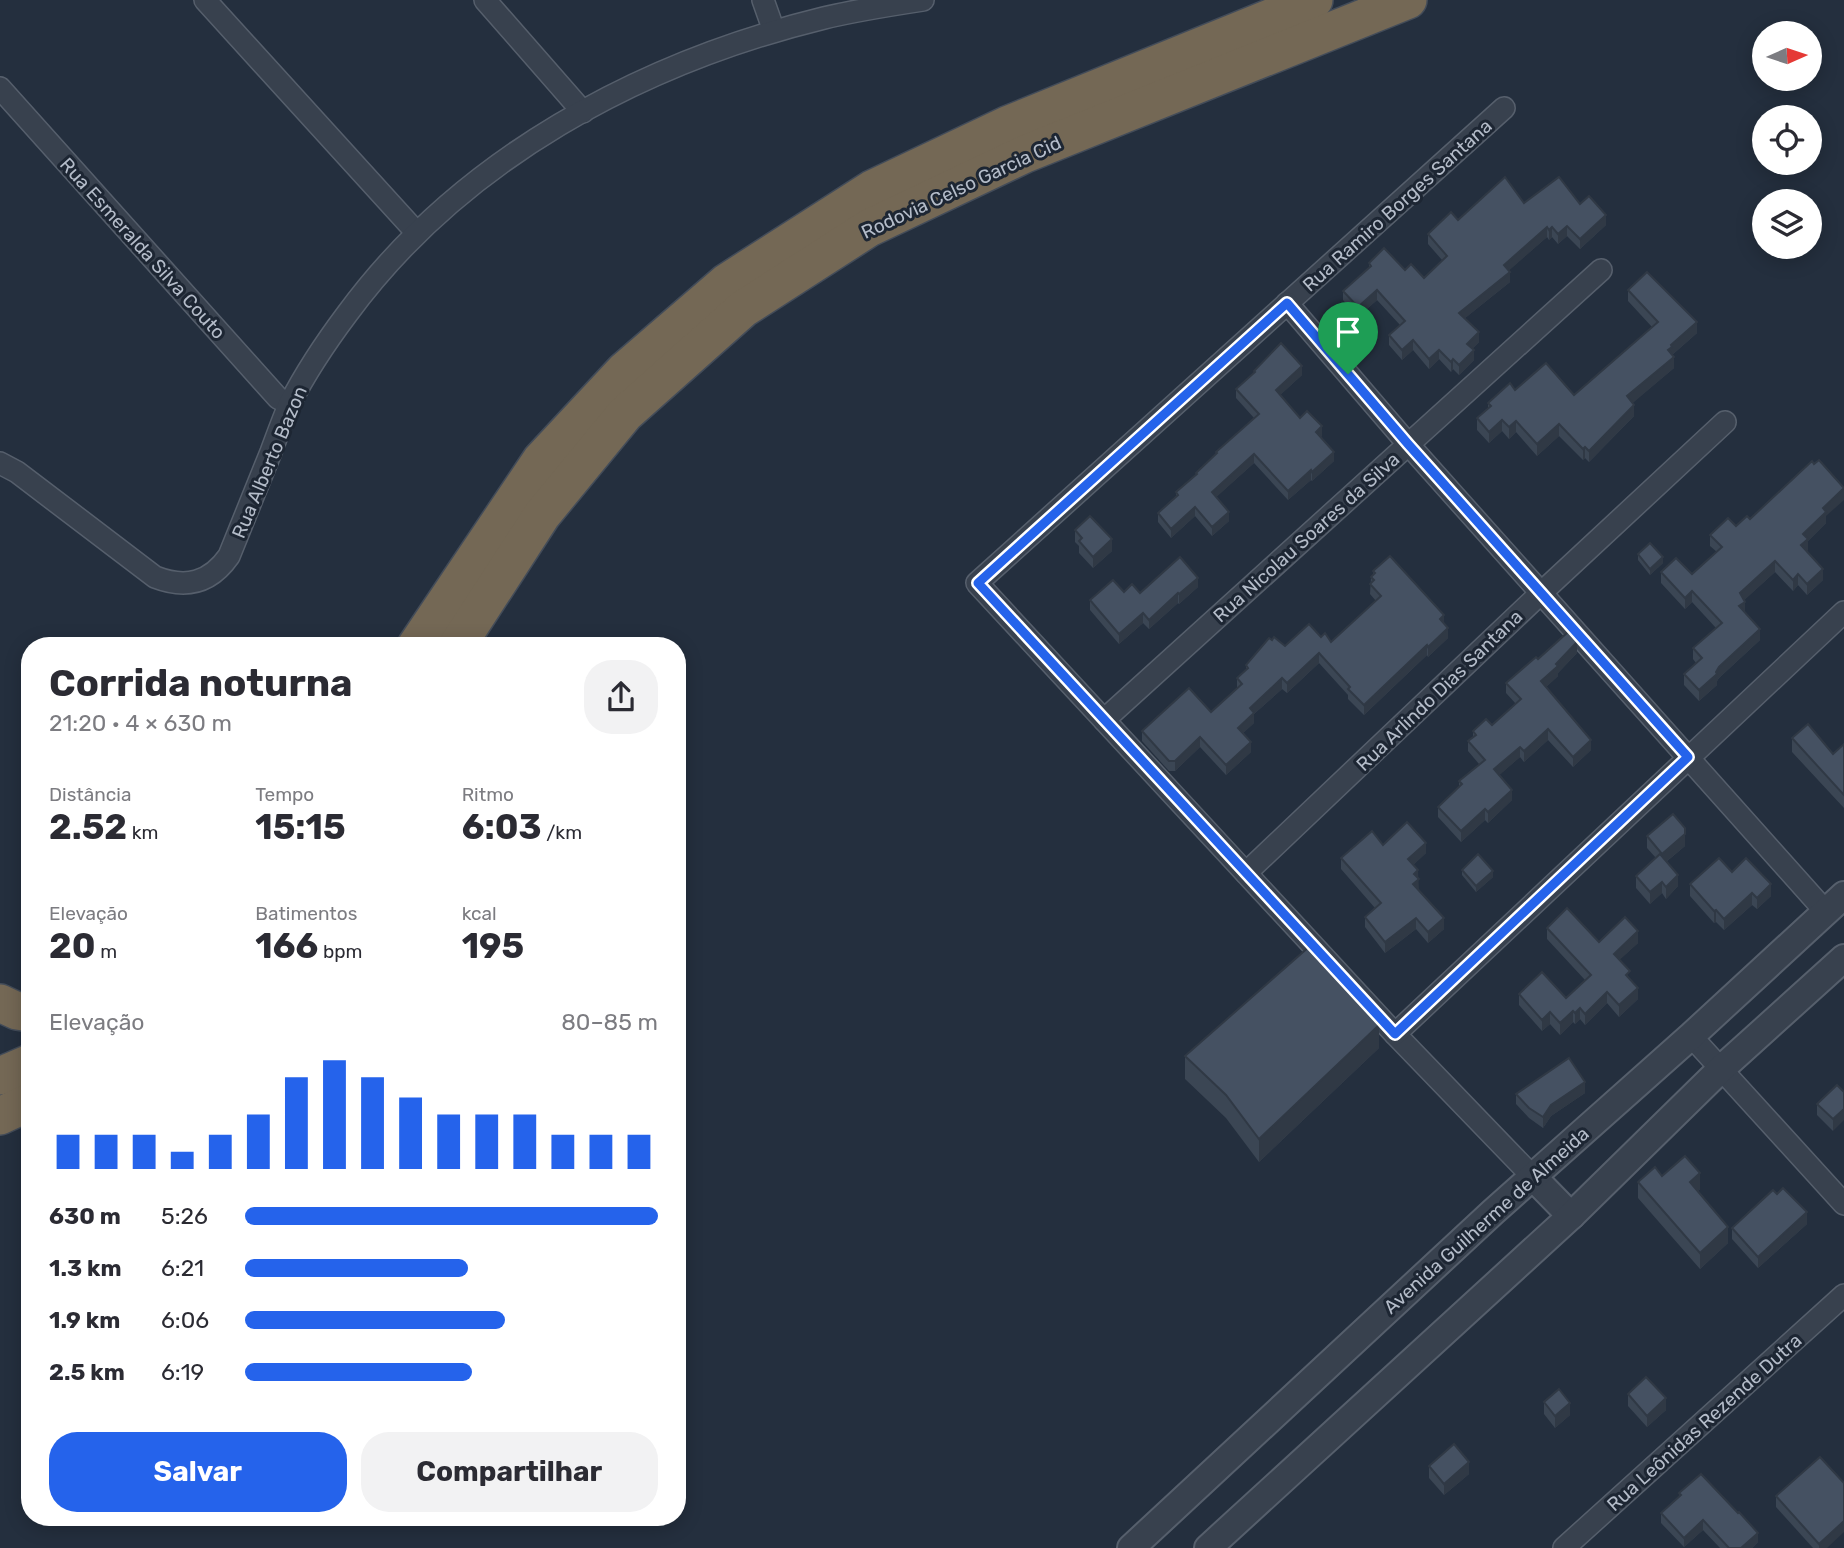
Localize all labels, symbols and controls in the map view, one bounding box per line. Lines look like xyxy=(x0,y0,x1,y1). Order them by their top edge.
north arrow xyxy=(1752,21,1822,91)
map controls xyxy=(1752,21,1822,259)
button: locate xyxy=(1752,105,1822,175)
street label: Rua Ramiro Borges Santana xyxy=(1298,114,1497,296)
street label: Rodovia Celso Garcia Cid xyxy=(858,131,1065,244)
street label: Rua Esmeralda Silva Couto xyxy=(55,153,230,344)
button: layers xyxy=(1752,189,1822,259)
pin xyxy=(1318,302,1378,374)
icon: arrive xyxy=(1329,313,1367,351)
street label: Rua Alberto Bazon xyxy=(227,383,312,542)
street label: Rua Nicolau Soares da Silva xyxy=(1208,448,1404,627)
street label: Rua Arlindo Dias Santana xyxy=(1351,605,1527,776)
text: Corrida noturna xyxy=(49,660,353,706)
button: share xyxy=(584,660,658,734)
text: 21:20 · 4 × 630 m xyxy=(49,709,232,737)
text: Distância xyxy=(49,783,131,806)
text: Tempo xyxy=(255,783,314,806)
text: Ritmo xyxy=(462,783,514,806)
text: 2.52 xyxy=(49,806,127,848)
text: 15:15 xyxy=(255,806,346,848)
text: 6:03 xyxy=(462,806,542,848)
text: km xyxy=(127,821,158,844)
text: /km xyxy=(542,821,582,844)
text: Elevação xyxy=(49,902,128,925)
text: Batimentos xyxy=(255,902,357,925)
text: kcal xyxy=(462,902,497,925)
text: 20 xyxy=(49,925,96,967)
text: 166 xyxy=(255,925,318,967)
text: 195 xyxy=(462,925,524,967)
text: m xyxy=(96,940,117,963)
text: bpm xyxy=(318,940,362,963)
text: Elevação xyxy=(49,1008,145,1036)
text: 80–85 m xyxy=(561,1008,658,1036)
street label: Avenida Guilherme de Almeida xyxy=(1379,1122,1594,1319)
text: 630 m xyxy=(49,1202,121,1230)
text: 5:26 xyxy=(161,1202,208,1230)
text: 1.3 km xyxy=(49,1254,122,1282)
text: 6:21 xyxy=(161,1254,204,1282)
text: 1.9 km xyxy=(49,1306,120,1334)
text: 6:06 xyxy=(161,1306,209,1334)
street label: Rua Leônidas Rezende Dutra xyxy=(1602,1329,1806,1516)
text: 2.5 km xyxy=(49,1358,125,1386)
text: 6:19 xyxy=(161,1358,204,1386)
button: Salvar xyxy=(49,1432,347,1512)
button: Compartilhar xyxy=(361,1432,658,1512)

